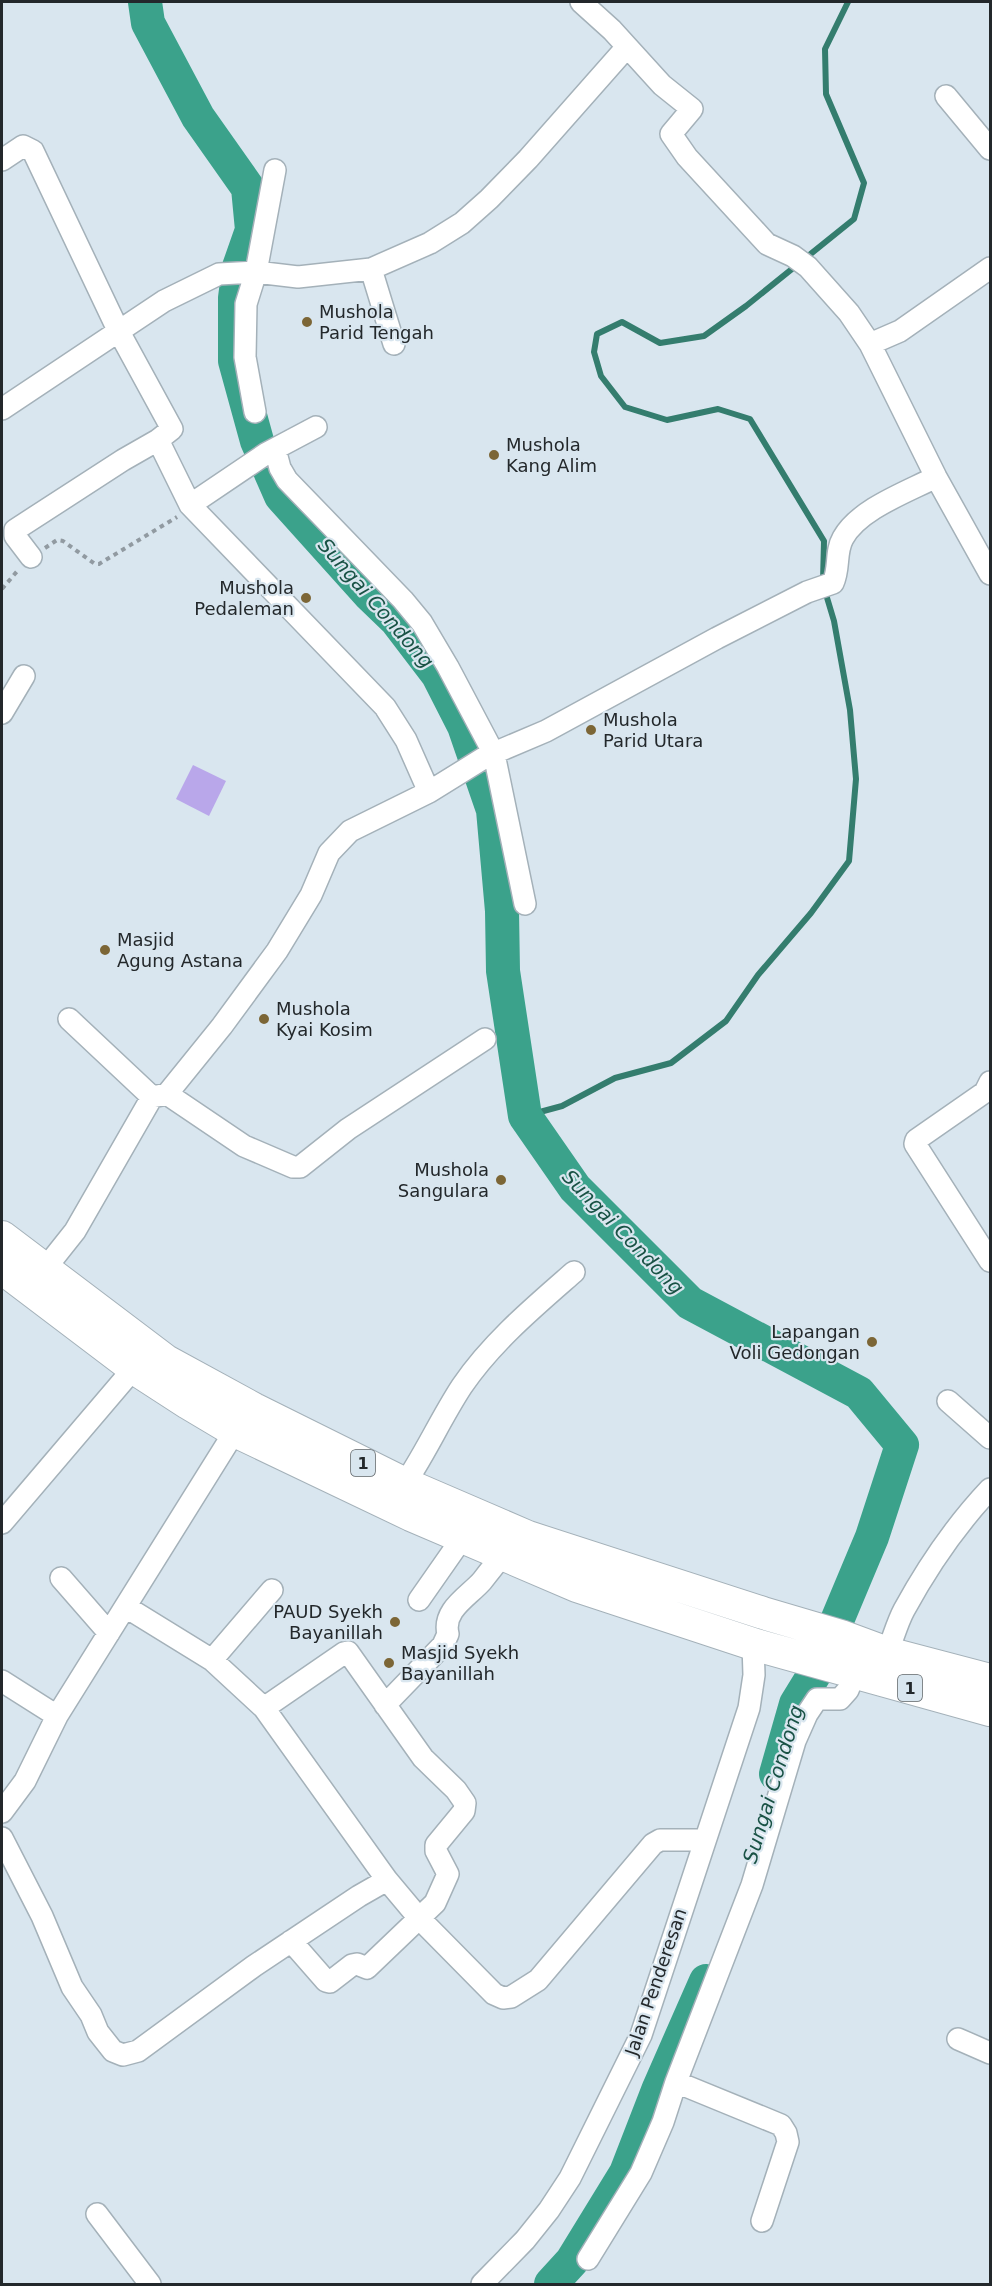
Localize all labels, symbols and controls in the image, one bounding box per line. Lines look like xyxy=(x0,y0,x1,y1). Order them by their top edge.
place label: Mushola Parid Tengah xyxy=(319,301,434,343)
marker: Mushola Parid Tengah xyxy=(300,315,314,329)
place label: Mushola Kang Alim xyxy=(506,434,597,476)
marker: Mushola Kang Alim xyxy=(487,448,501,462)
water label: Sungai Condong xyxy=(313,533,439,673)
place label: Mushola Pedaleman xyxy=(194,577,294,619)
marker: Mushola Pedaleman xyxy=(299,591,313,605)
place label: Mushola Parid Utara xyxy=(603,709,703,751)
marker: Mushola Parid Utara xyxy=(584,723,598,737)
place label: Masjid Agung Astana xyxy=(117,929,243,971)
marker: Masjid Agung Astana xyxy=(98,943,112,957)
place label: Mushola Kyai Kosim xyxy=(276,998,373,1040)
marker: Mushola Kyai Kosim xyxy=(257,1012,271,1026)
place label: Mushola Sangulara xyxy=(398,1159,489,1201)
water label: Sungai Condong xyxy=(557,1165,689,1299)
marker: Mushola Sangulara xyxy=(494,1173,508,1187)
place label: Lapangan Voli Gedongan xyxy=(730,1321,860,1363)
marker: Lapangan Voli Gedongan xyxy=(865,1335,879,1349)
road number: 1 xyxy=(351,1450,375,1476)
place label: PAUD Syekh Bayanillah xyxy=(273,1601,383,1643)
marker: PAUD Syekh Bayanillah xyxy=(388,1615,402,1629)
place label: Masjid Syekh Bayanillah xyxy=(401,1642,519,1684)
marker: Masjid Syekh Bayanillah xyxy=(382,1656,396,1670)
road number: 1 xyxy=(898,1675,922,1701)
water label: Sungai Condong xyxy=(738,1702,808,1866)
street label: Jalan Penderesan xyxy=(620,1905,691,2059)

